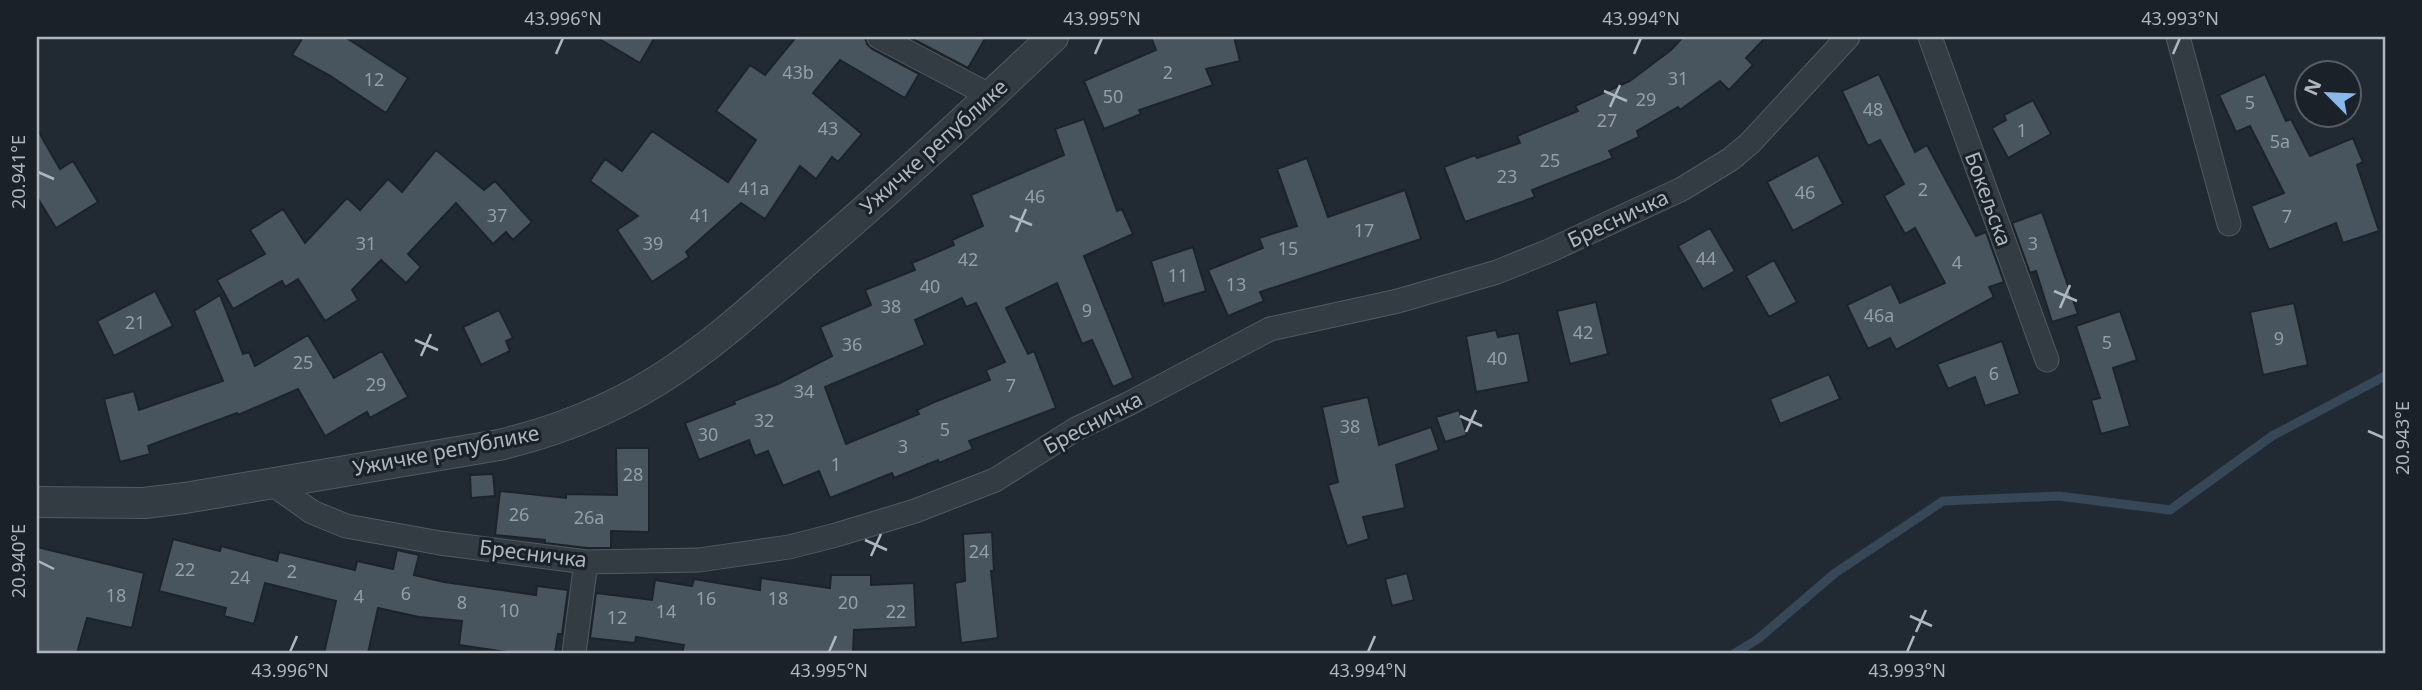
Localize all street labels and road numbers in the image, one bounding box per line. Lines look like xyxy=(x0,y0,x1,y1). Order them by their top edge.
street label: Ужичке републике xyxy=(854,72,1013,220)
street label: Бокељска xyxy=(1959,148,2019,250)
street label: Бресничка xyxy=(1563,183,1673,254)
street label: Бресничка xyxy=(1038,384,1147,460)
street label: Ужичке републике xyxy=(350,418,541,482)
street label: Бресничка xyxy=(478,533,589,574)

